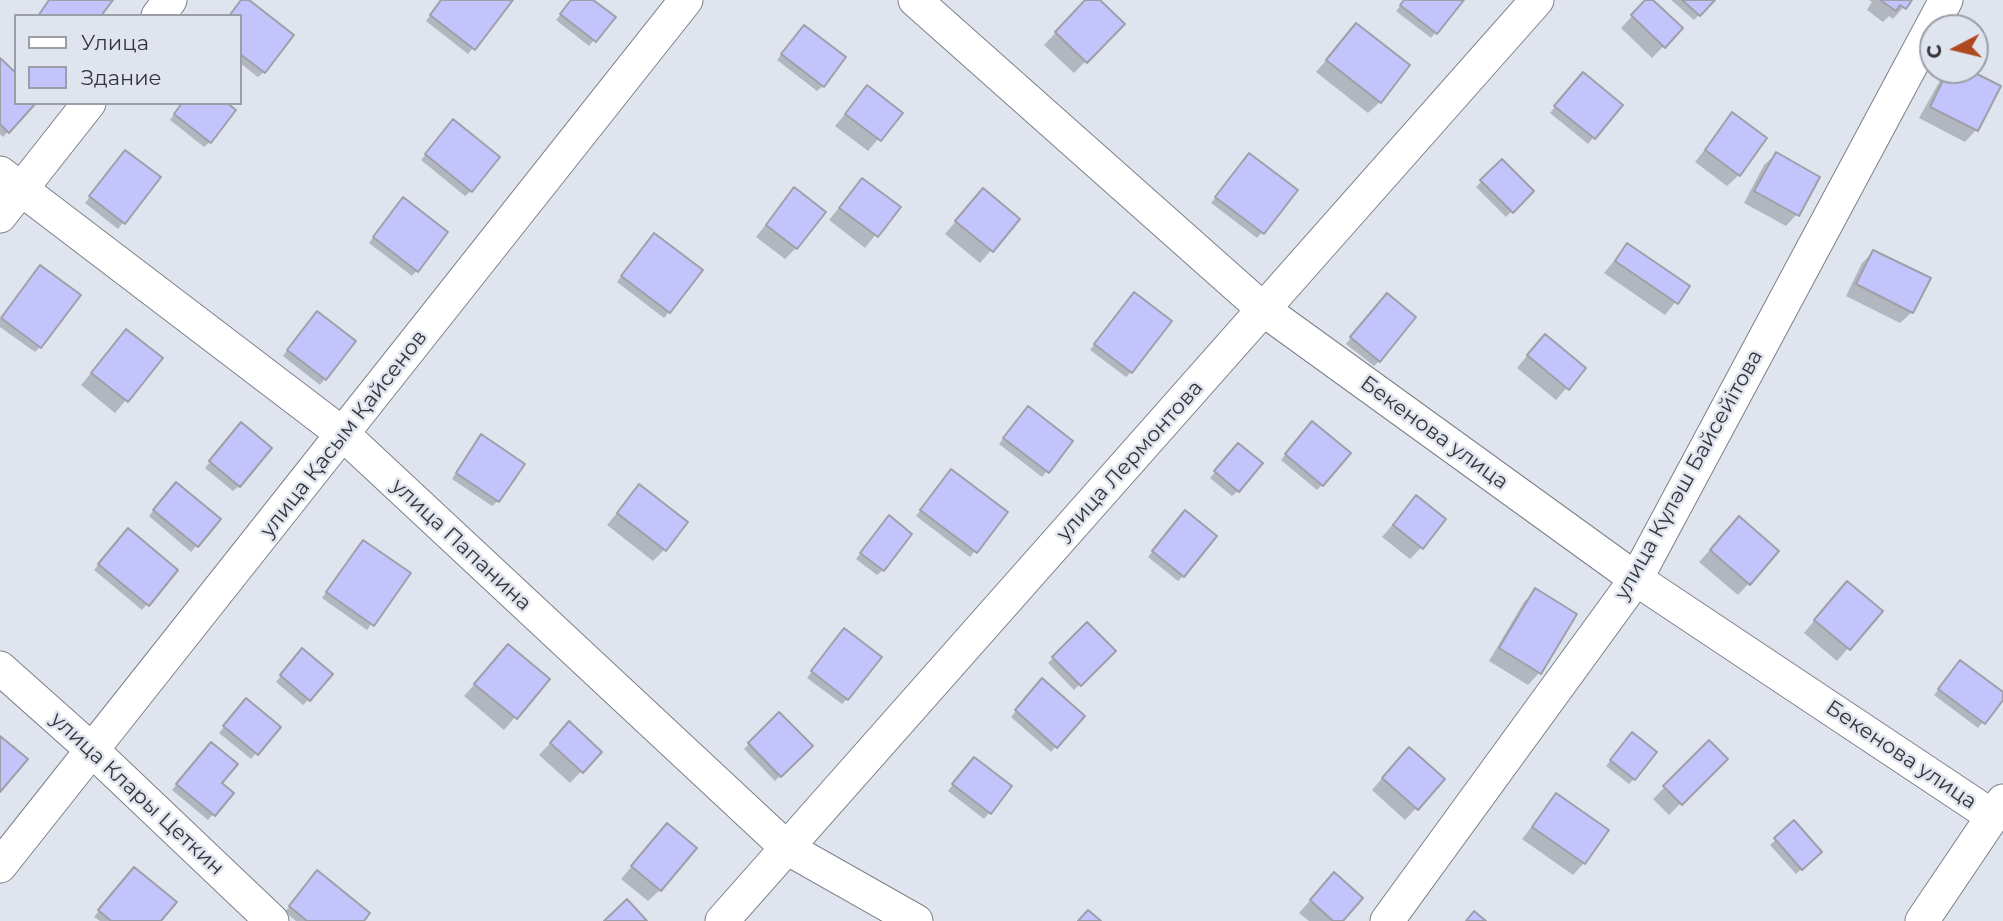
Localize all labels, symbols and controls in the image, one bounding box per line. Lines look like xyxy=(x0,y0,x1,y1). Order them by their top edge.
legend xyxy=(14,14,242,105)
north arrow xyxy=(1919,14,1989,84)
text: Улица xyxy=(81,30,149,55)
text: С xyxy=(1922,43,1947,60)
text: Здание xyxy=(81,65,162,90)
street label: улица Қасым Қайсенов xyxy=(255,325,433,543)
street label: улица Күләш Байсейітова xyxy=(1610,346,1768,604)
street label: Бекенова улица xyxy=(1355,371,1513,495)
street label: улица Лермонтова xyxy=(1051,376,1209,546)
street label: улица Папанина xyxy=(386,474,536,616)
street label: Бекенова улица xyxy=(1821,695,1981,815)
street label: улица Клары Цеткин xyxy=(45,707,229,881)

